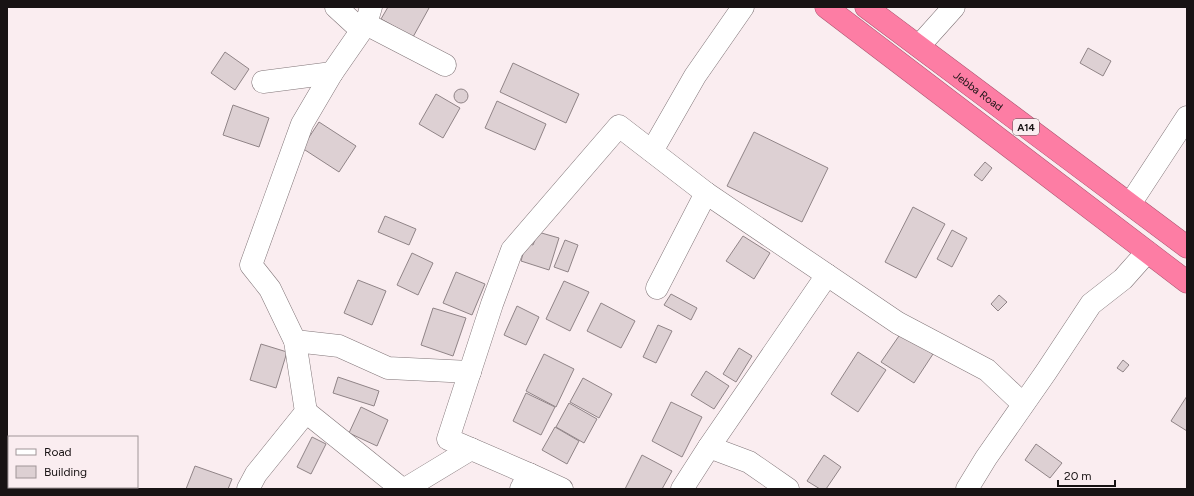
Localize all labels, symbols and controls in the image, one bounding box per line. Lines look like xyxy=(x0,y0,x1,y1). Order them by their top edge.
street label: Jebba Road xyxy=(951,68,1005,113)
road number: A14 xyxy=(1013,119,1039,135)
legend xyxy=(8,436,138,488)
text: Road xyxy=(44,445,72,459)
scale bar xyxy=(1058,462,1115,488)
text: Building xyxy=(44,465,87,479)
text: 20 m xyxy=(1064,469,1092,483)

